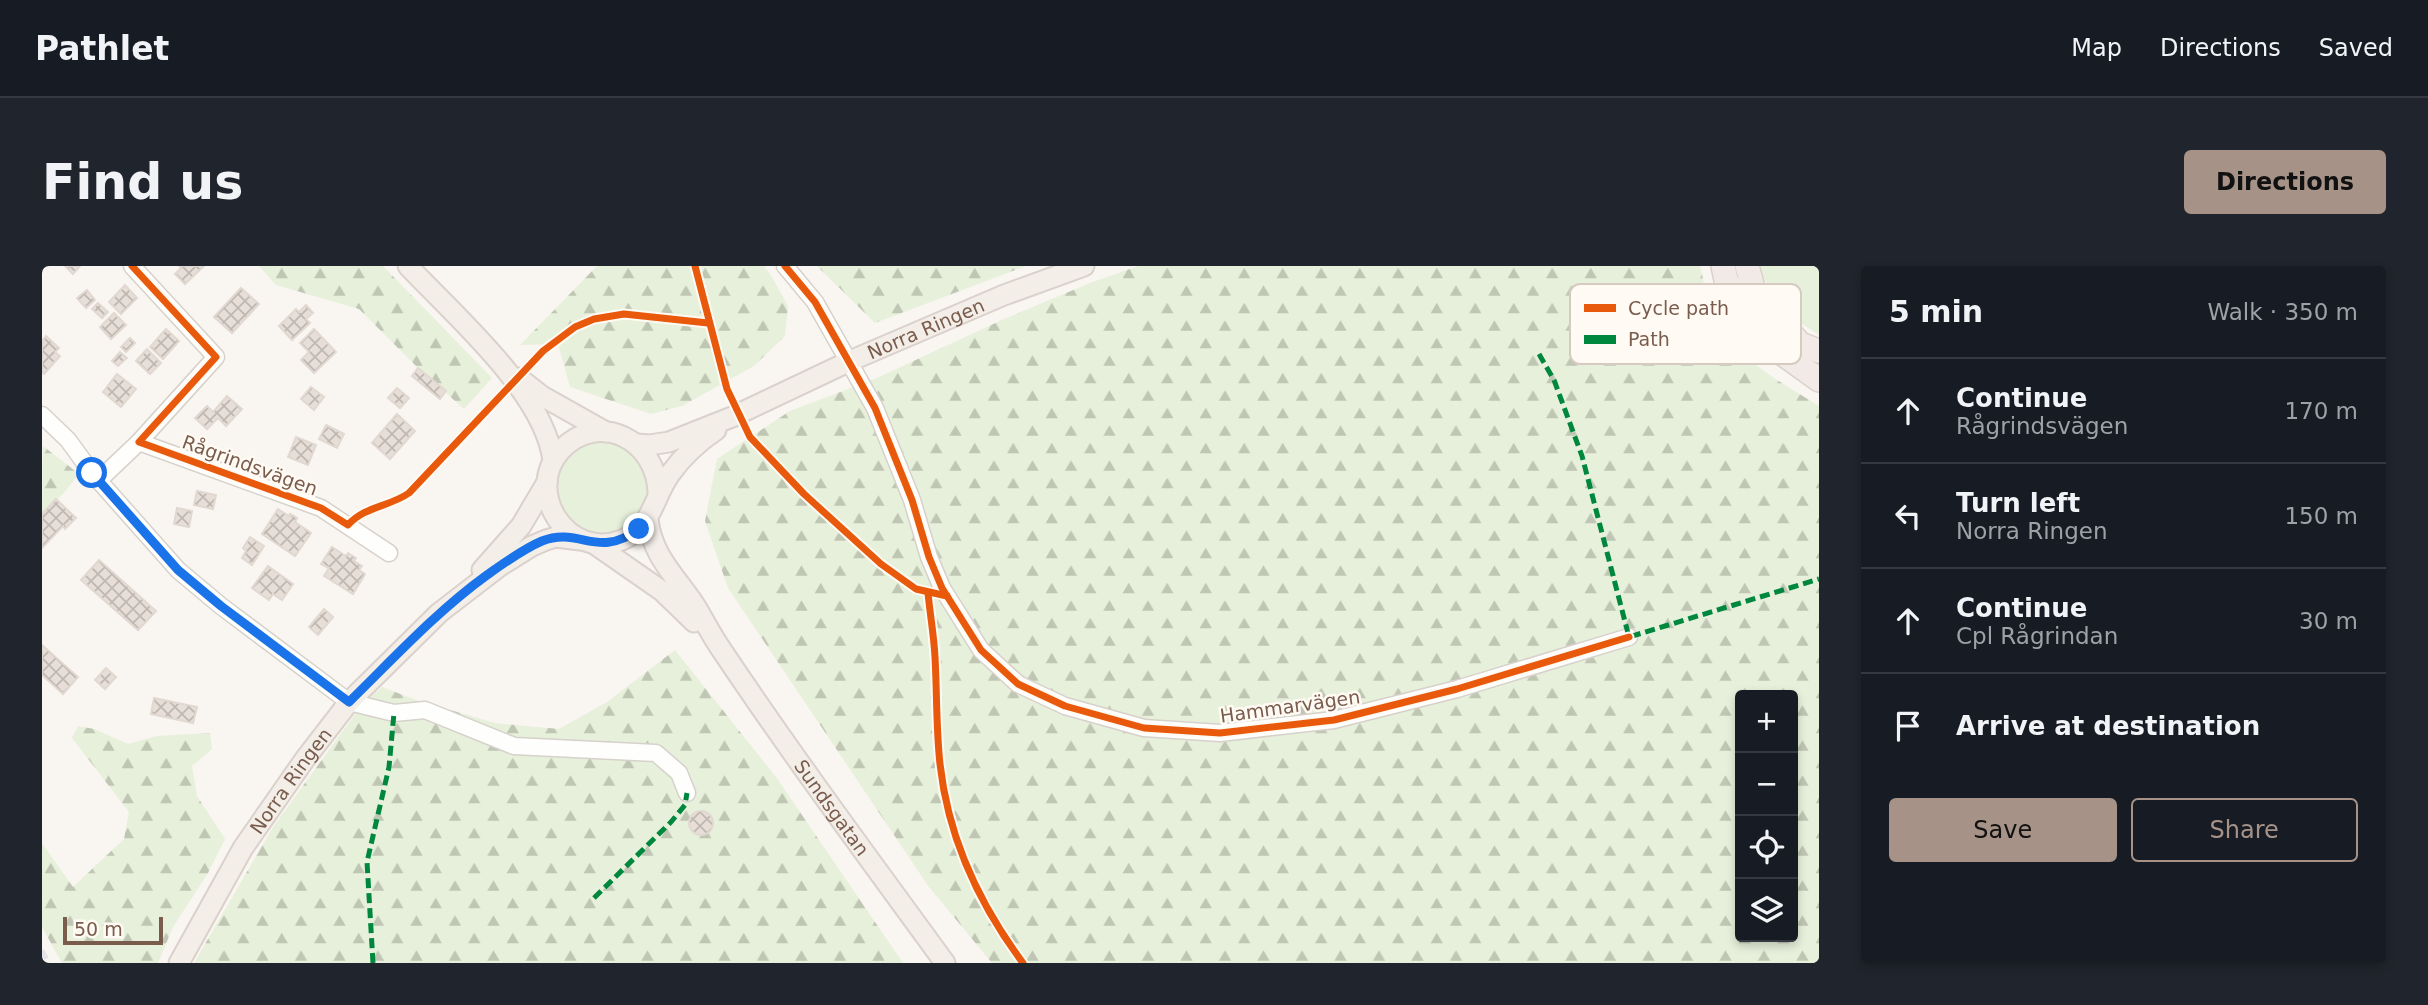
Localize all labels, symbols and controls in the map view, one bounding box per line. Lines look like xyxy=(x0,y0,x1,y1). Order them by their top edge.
text: Pathlet xyxy=(35,29,169,68)
text: Map xyxy=(2071,34,2122,62)
text: Directions xyxy=(2160,34,2281,62)
text: Saved xyxy=(2319,34,2393,62)
button: Directions xyxy=(2184,150,2386,214)
text: Find us xyxy=(42,154,243,211)
legend xyxy=(1570,284,1801,364)
street label: Norra Ringen xyxy=(864,294,988,363)
text: 5 min xyxy=(1889,294,1983,329)
text: Cycle path xyxy=(1628,297,1729,319)
text: Walk · 350 m xyxy=(2207,299,2358,325)
text: Path xyxy=(1628,328,1670,350)
text: Continue xyxy=(1956,383,2087,413)
icon: ahead xyxy=(1889,392,1927,430)
text: 170 m xyxy=(2284,398,2358,424)
text: Rågrindsvägen xyxy=(1956,413,2128,439)
street label: Rågrindsvägen xyxy=(179,430,321,500)
route start xyxy=(76,457,107,488)
text: Turn left xyxy=(1956,488,2080,518)
icon: left xyxy=(1889,497,1927,535)
text: 150 m xyxy=(2284,503,2358,529)
route end xyxy=(623,513,654,544)
text: Norra Ringen xyxy=(1956,518,2107,544)
text: Continue xyxy=(1956,593,2087,623)
icon: ahead xyxy=(1889,602,1927,640)
text: 30 m xyxy=(2299,608,2358,634)
text: Cpl Rågrindan xyxy=(1956,623,2118,649)
street label: Hammarvägen xyxy=(1219,685,1361,727)
map controls xyxy=(1735,690,1798,942)
button: + xyxy=(1735,690,1798,753)
icon: arrive xyxy=(1889,707,1927,745)
text: Arrive at destination xyxy=(1956,711,2260,741)
street label: Norra Ringen xyxy=(245,723,336,838)
button: − xyxy=(1735,753,1798,816)
street label: Sundsgatan xyxy=(790,755,874,860)
button: Save xyxy=(1889,798,2117,862)
button: Share xyxy=(2131,798,2358,862)
button: locate xyxy=(1735,816,1798,879)
button: layers xyxy=(1735,879,1798,942)
scale bar xyxy=(63,914,163,946)
text: 50 m xyxy=(74,918,123,940)

